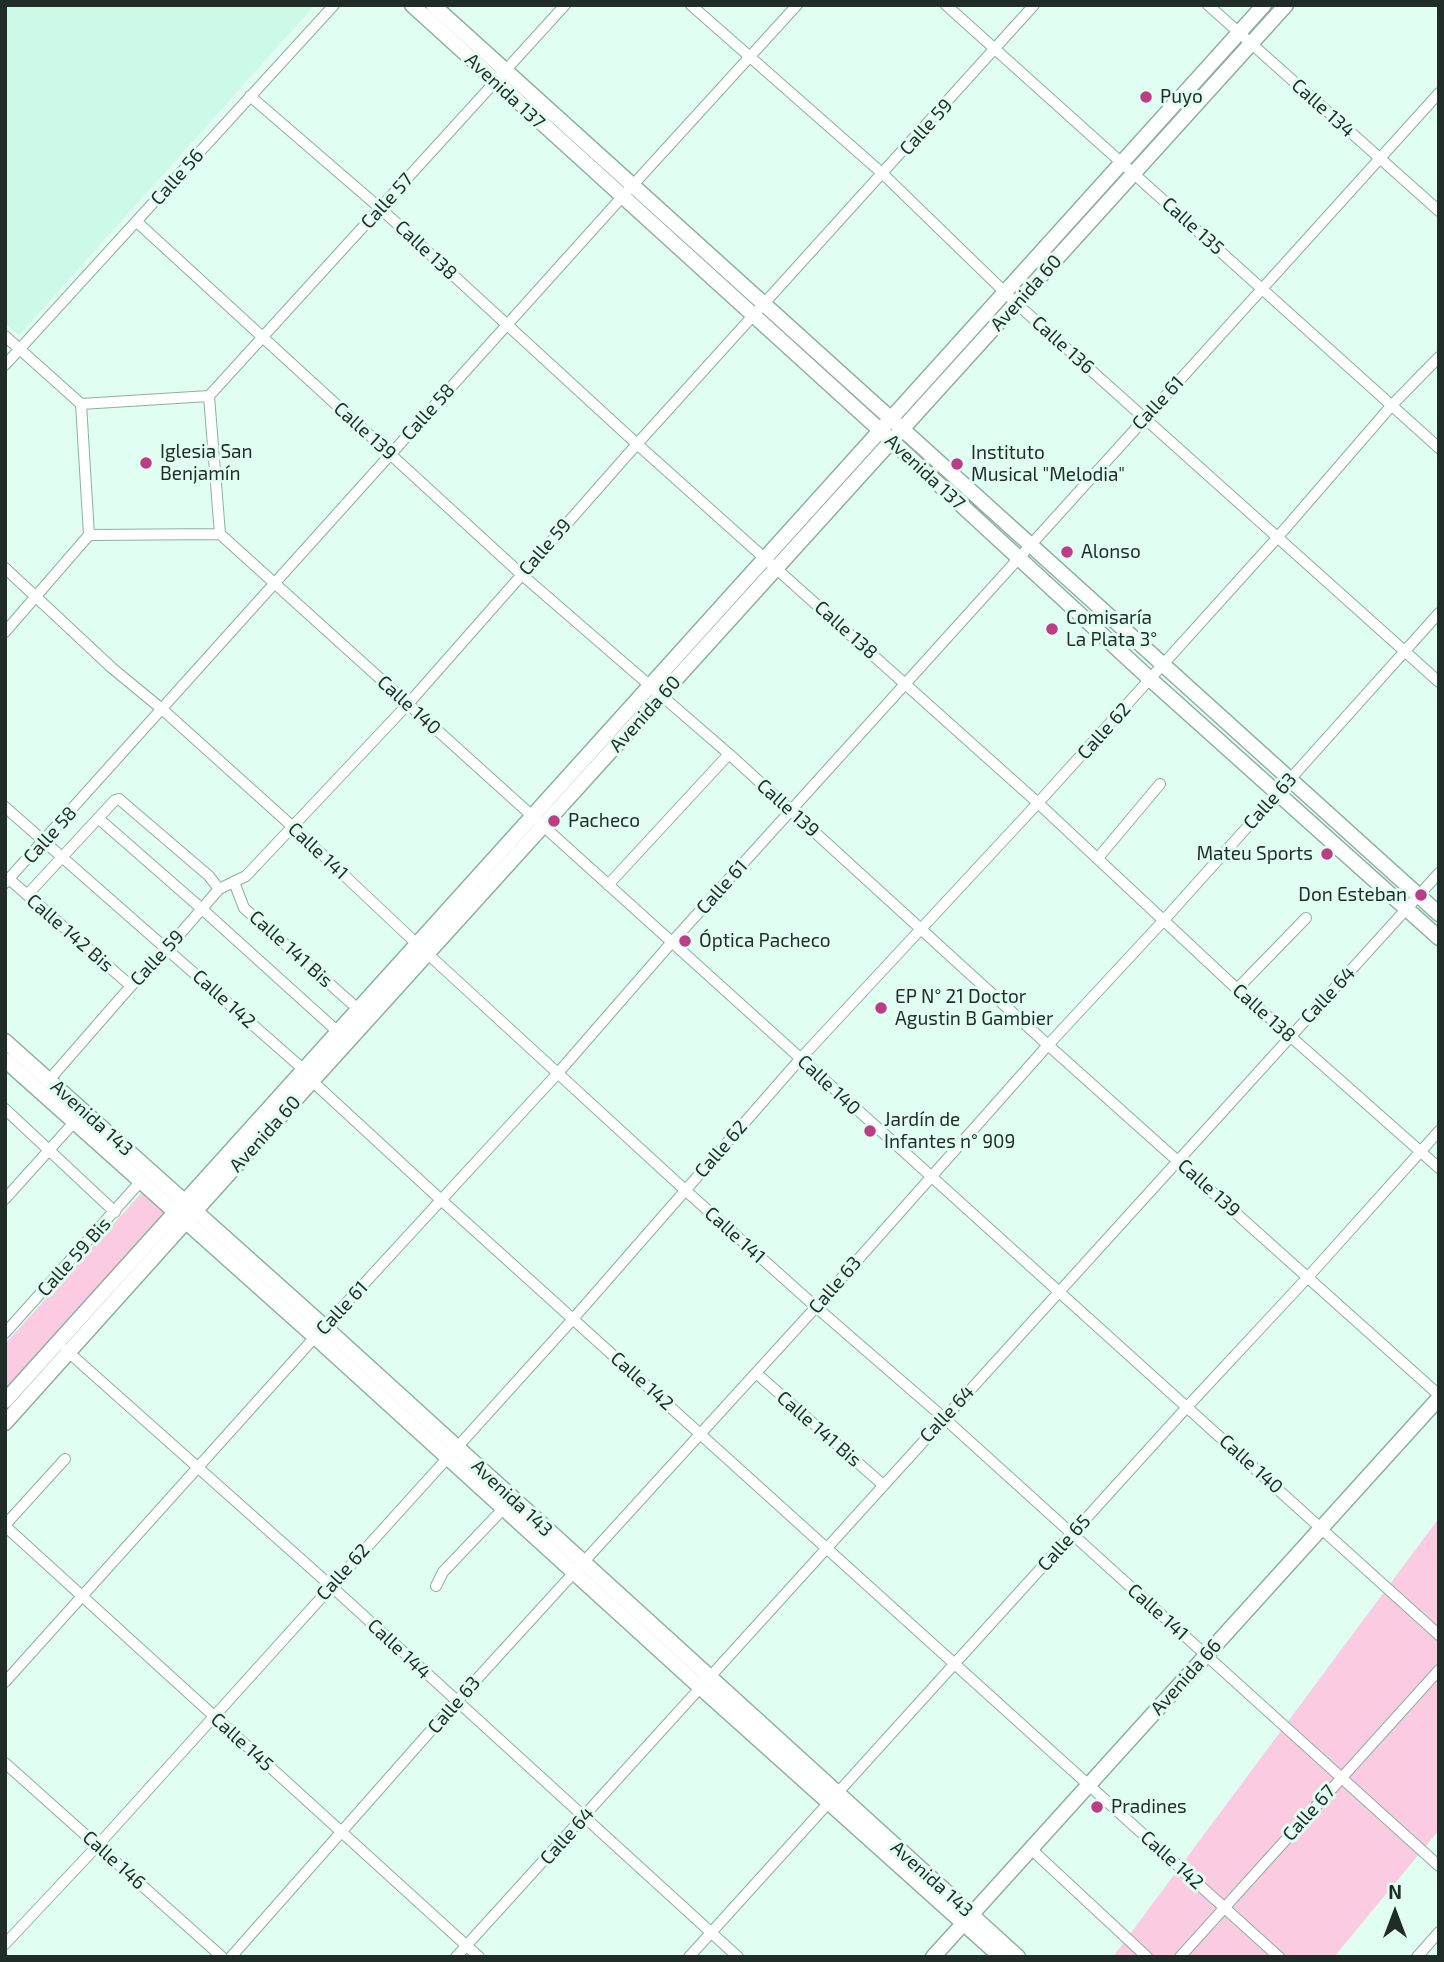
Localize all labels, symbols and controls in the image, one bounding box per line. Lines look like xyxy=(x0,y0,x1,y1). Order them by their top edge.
street label: Avenida 137 xyxy=(460,48,550,134)
street label: Calle 134 xyxy=(1287,74,1359,142)
place label: Puyo xyxy=(1160,86,1203,108)
marker: Puyo xyxy=(1138,89,1154,105)
street label: Calle 59 xyxy=(895,94,957,160)
street label: Calle 56 xyxy=(146,144,208,210)
street label: Calle 57 xyxy=(356,169,418,233)
street label: Calle 135 xyxy=(1157,192,1229,260)
street label: Calle 138 xyxy=(390,216,462,284)
street label: Avenida 60 xyxy=(986,250,1066,336)
street label: Calle 136 xyxy=(1027,311,1099,379)
street label: Calle 61 xyxy=(1127,371,1189,435)
street label: Calle 58 xyxy=(397,379,459,445)
street label: Calle 139 xyxy=(329,397,401,465)
street label: Avenida 137 xyxy=(880,429,970,515)
place label: Iglesia San Benjamín xyxy=(160,441,253,485)
place label: Instituto Musical "Melodia" xyxy=(971,442,1125,486)
marker: Iglesia San Benjamín xyxy=(138,455,154,471)
marker: Instituto Musical "Melodia" xyxy=(949,456,965,472)
street label: Calle 59 xyxy=(514,514,576,580)
place label: Alonso xyxy=(1081,541,1141,563)
marker: Alonso xyxy=(1059,544,1075,560)
street label: Calle 138 xyxy=(810,596,882,664)
place label: Comisaría La Plata 3° xyxy=(1066,607,1157,651)
marker: Comisaría La Plata 3° xyxy=(1044,621,1060,637)
street label: Calle 140 xyxy=(373,671,445,739)
street label: Avenida 60 xyxy=(605,671,685,757)
street label: Calle 62 xyxy=(1073,698,1135,764)
street label: Calle 63 xyxy=(1239,768,1301,834)
street label: Calle 139 xyxy=(752,774,824,842)
street label: Calle 58 xyxy=(19,802,81,868)
place label: Pacheco xyxy=(568,810,640,832)
marker: Pacheco xyxy=(546,813,562,829)
street label: Calle 141 xyxy=(283,817,353,885)
place label: Mateu Sports xyxy=(1196,843,1313,865)
marker: Mateu Sports xyxy=(1319,846,1335,862)
street label: Calle 61 xyxy=(692,855,752,919)
place label: Don Esteban xyxy=(1298,884,1407,906)
marker: Don Esteban xyxy=(1413,887,1429,903)
street label: Calle 142 Bis xyxy=(22,889,118,977)
street label: Calle 141 Bis xyxy=(245,906,337,992)
street label: Calle 59 xyxy=(125,925,189,991)
place label: Óptica Pacheco xyxy=(699,930,831,952)
marker: Óptica Pacheco xyxy=(677,933,693,949)
street label: Calle 64 xyxy=(1296,962,1360,1028)
street label: Calle 142 xyxy=(188,965,260,1033)
street label: Calle 138 xyxy=(1228,979,1300,1047)
place label: EP N° 21 Doctor Agustin B Gambier xyxy=(895,986,1054,1030)
marker: EP N° 21 Doctor Agustin B Gambier xyxy=(873,1000,889,1016)
street label: Calle 140 xyxy=(793,1050,865,1120)
street label: Avenida 143 xyxy=(46,1075,138,1161)
street label: Avenida 60 xyxy=(225,1091,305,1177)
place label: Jardín de Infantes n° 909 xyxy=(884,1109,1015,1153)
street label: Calle 62 xyxy=(690,1116,752,1182)
marker: Jardín de Infantes n° 909 xyxy=(862,1123,878,1139)
street label: Calle 139 xyxy=(1173,1154,1245,1222)
street label: Calle 141 xyxy=(700,1202,770,1268)
street label: Calle 59 Bis xyxy=(33,1213,115,1301)
street label: Calle 63 xyxy=(804,1252,866,1318)
street label: Calle 61 xyxy=(311,1276,373,1340)
street label: Calle 142 xyxy=(606,1347,678,1415)
street label: Calle 64 xyxy=(915,1381,979,1447)
street label: Calle 141 Bis xyxy=(772,1386,866,1472)
street label: Calle 140 xyxy=(1215,1430,1287,1498)
street label: Avenida 143 xyxy=(467,1455,557,1541)
street label: Calle 65 xyxy=(1033,1510,1095,1576)
street label: Calle 62 xyxy=(312,1539,374,1605)
street label: Calle 141 xyxy=(1123,1579,1193,1645)
street label: Calle 144 xyxy=(363,1614,435,1684)
street label: Avenida 66 xyxy=(1146,1634,1226,1720)
street label: Calle 63 xyxy=(423,1672,485,1738)
street label: Calle 145 xyxy=(206,1708,278,1776)
street label: Calle 67 xyxy=(1278,1780,1340,1846)
place label: Pradines xyxy=(1111,1796,1187,1818)
marker: Pradines xyxy=(1089,1799,1105,1815)
street label: Calle 64 xyxy=(535,1803,599,1869)
street label: Calle 146 xyxy=(78,1826,150,1894)
street label: Calle 142 xyxy=(1136,1826,1208,1894)
street label: Avenida 143 xyxy=(886,1836,978,1922)
north arrow xyxy=(1360,1878,1430,1948)
text: N xyxy=(1388,1880,1402,1903)

